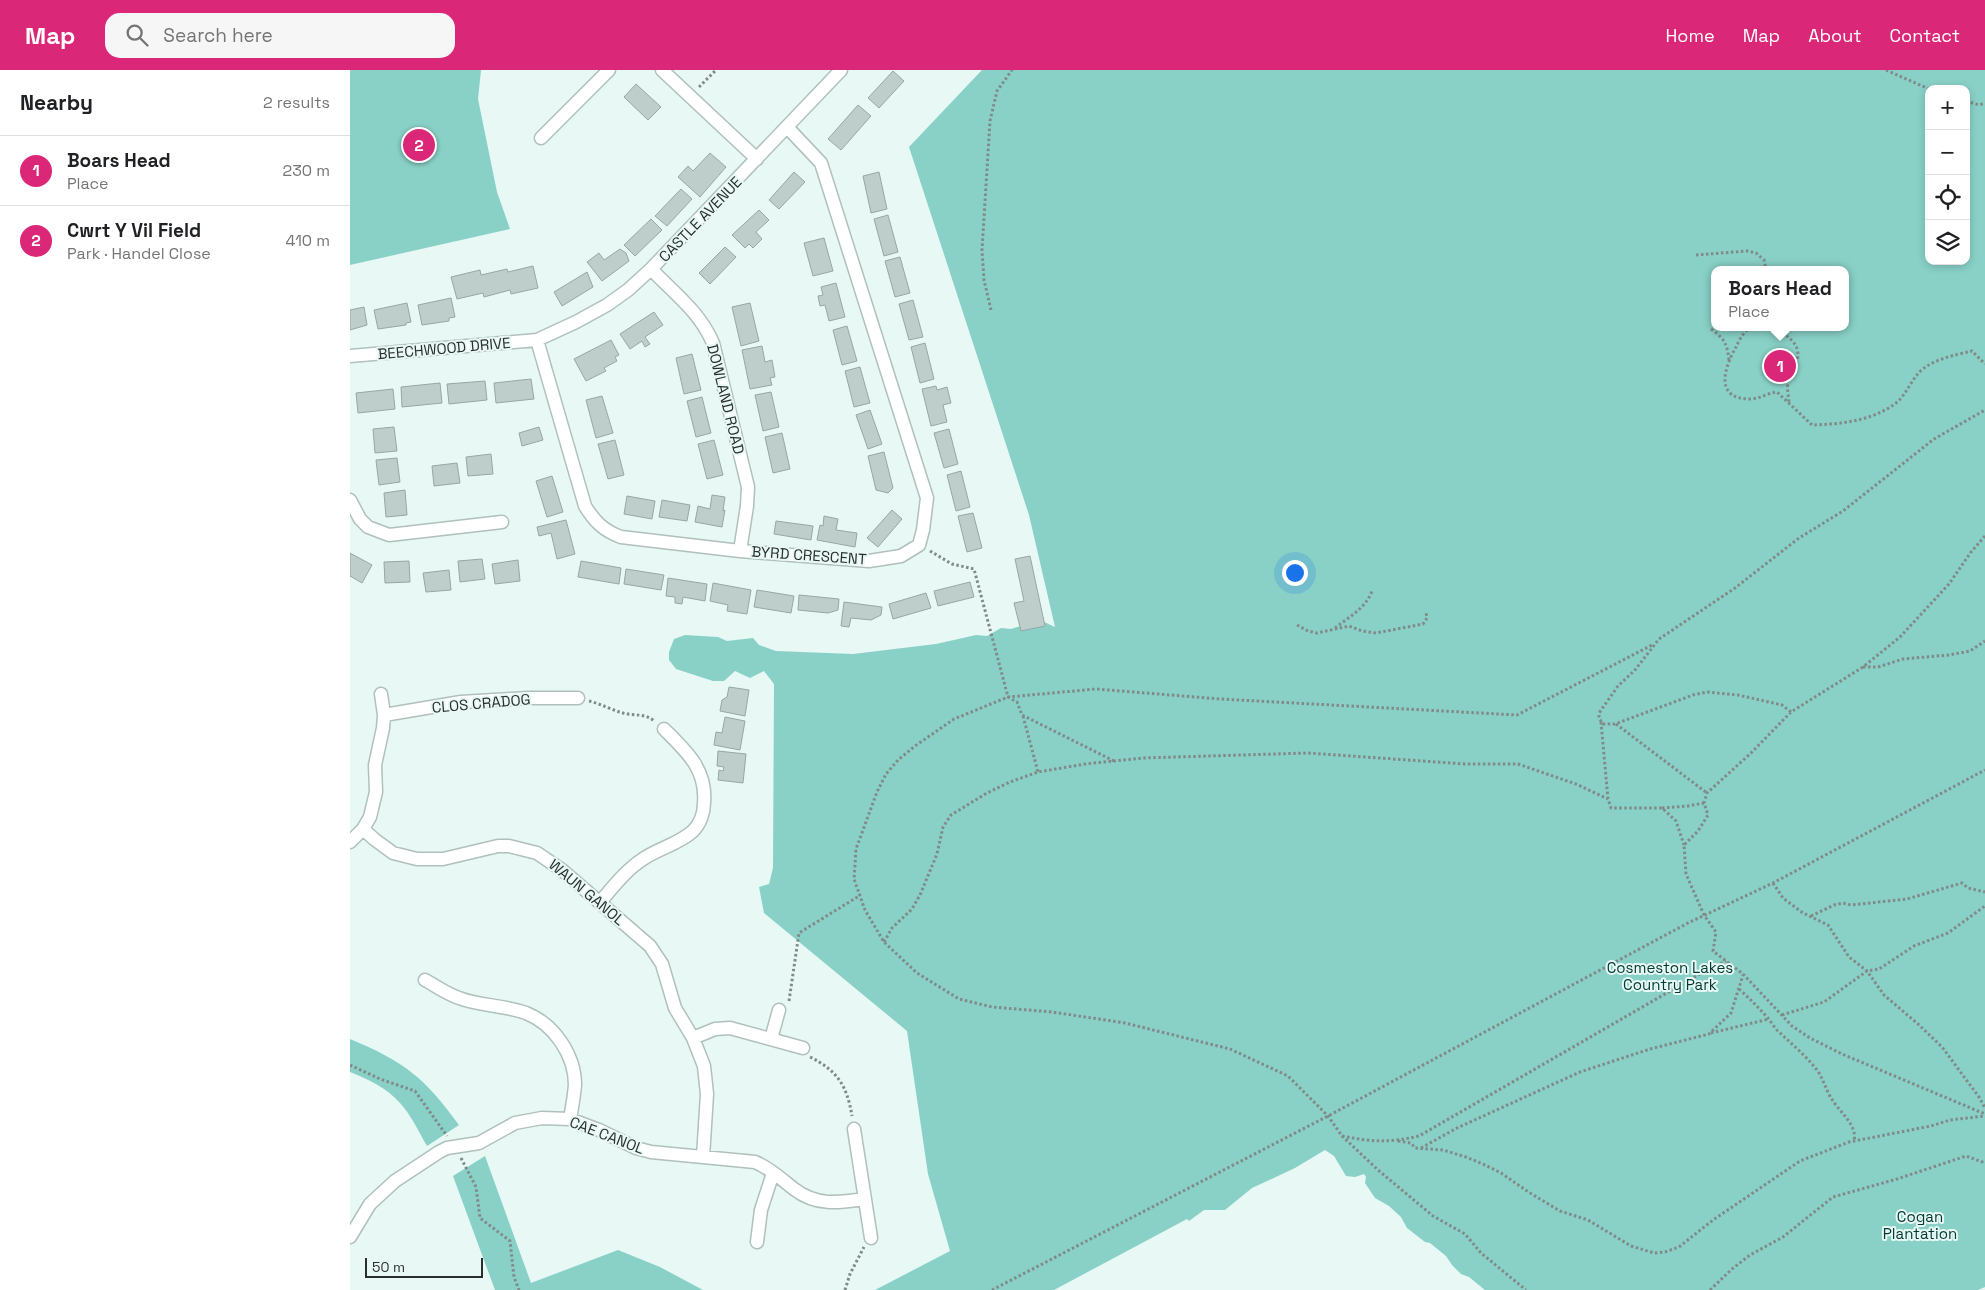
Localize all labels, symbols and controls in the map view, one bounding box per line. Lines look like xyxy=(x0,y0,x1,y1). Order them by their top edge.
search box xyxy=(105,13,455,58)
text: Map xyxy=(25,20,75,51)
icon: search xyxy=(123,21,151,49)
text: Search here xyxy=(163,23,273,48)
text: Home xyxy=(1666,24,1715,47)
text: Map xyxy=(1743,24,1780,47)
text: About xyxy=(1808,24,1862,47)
text: Contact xyxy=(1890,24,1960,47)
map controls xyxy=(1925,85,1970,265)
button: + xyxy=(1925,85,1970,130)
text: Nearby xyxy=(20,89,93,116)
text: 2 results xyxy=(263,92,330,113)
pin: 2 xyxy=(403,126,435,164)
button: − xyxy=(1925,130,1970,175)
text: Boars Head xyxy=(67,148,171,173)
text: 1 xyxy=(32,160,40,181)
text: 230 m xyxy=(283,160,330,181)
street label: CASTLE AVENUE xyxy=(654,172,746,266)
text: Place xyxy=(67,173,109,194)
button: locate xyxy=(1925,175,1970,220)
text: Cwrt Y Vil Field xyxy=(67,218,201,243)
button: layers xyxy=(1925,220,1970,265)
text: 2 xyxy=(31,230,41,251)
text: 410 m xyxy=(286,230,330,251)
text: Park · Handel Close xyxy=(67,243,211,264)
popup xyxy=(1711,266,1849,331)
text: Boars Head xyxy=(1728,276,1832,301)
text: Place xyxy=(1728,301,1770,322)
street label: BEECHWOOD DRIVE xyxy=(377,333,511,363)
street label: DOWLAND ROAD xyxy=(703,342,749,456)
pin: 1 xyxy=(1764,347,1796,385)
street label: BYRD CRESCENT xyxy=(751,541,868,569)
your location xyxy=(1282,560,1308,586)
street label: CLOS CRADOG xyxy=(431,689,531,717)
street label: WAUN GANOL xyxy=(545,855,629,929)
park label: Cosmeston Lakes Country Park xyxy=(1607,958,1733,994)
street label: CAE CANOL xyxy=(567,1112,647,1158)
park label: Cogan Plantation xyxy=(1883,1207,1957,1243)
scale bar xyxy=(365,1255,482,1278)
text: 50 m xyxy=(372,1258,405,1276)

